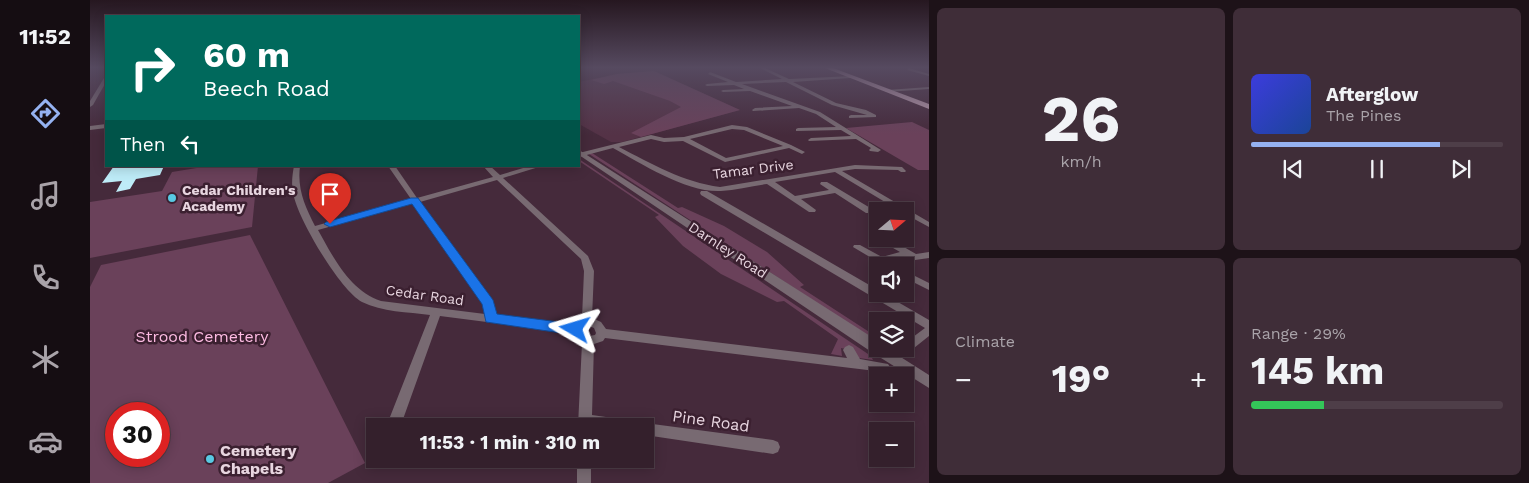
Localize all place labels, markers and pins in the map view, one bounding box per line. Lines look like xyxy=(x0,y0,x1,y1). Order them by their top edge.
pin xyxy=(309,173,351,224)
place label: Cedar Children's Academy xyxy=(182,182,296,214)
marker: Cedar Children's Academy xyxy=(166,192,178,204)
place label: Cemetery Chapels xyxy=(220,441,298,478)
marker: Cemetery Chapels xyxy=(204,453,216,465)

